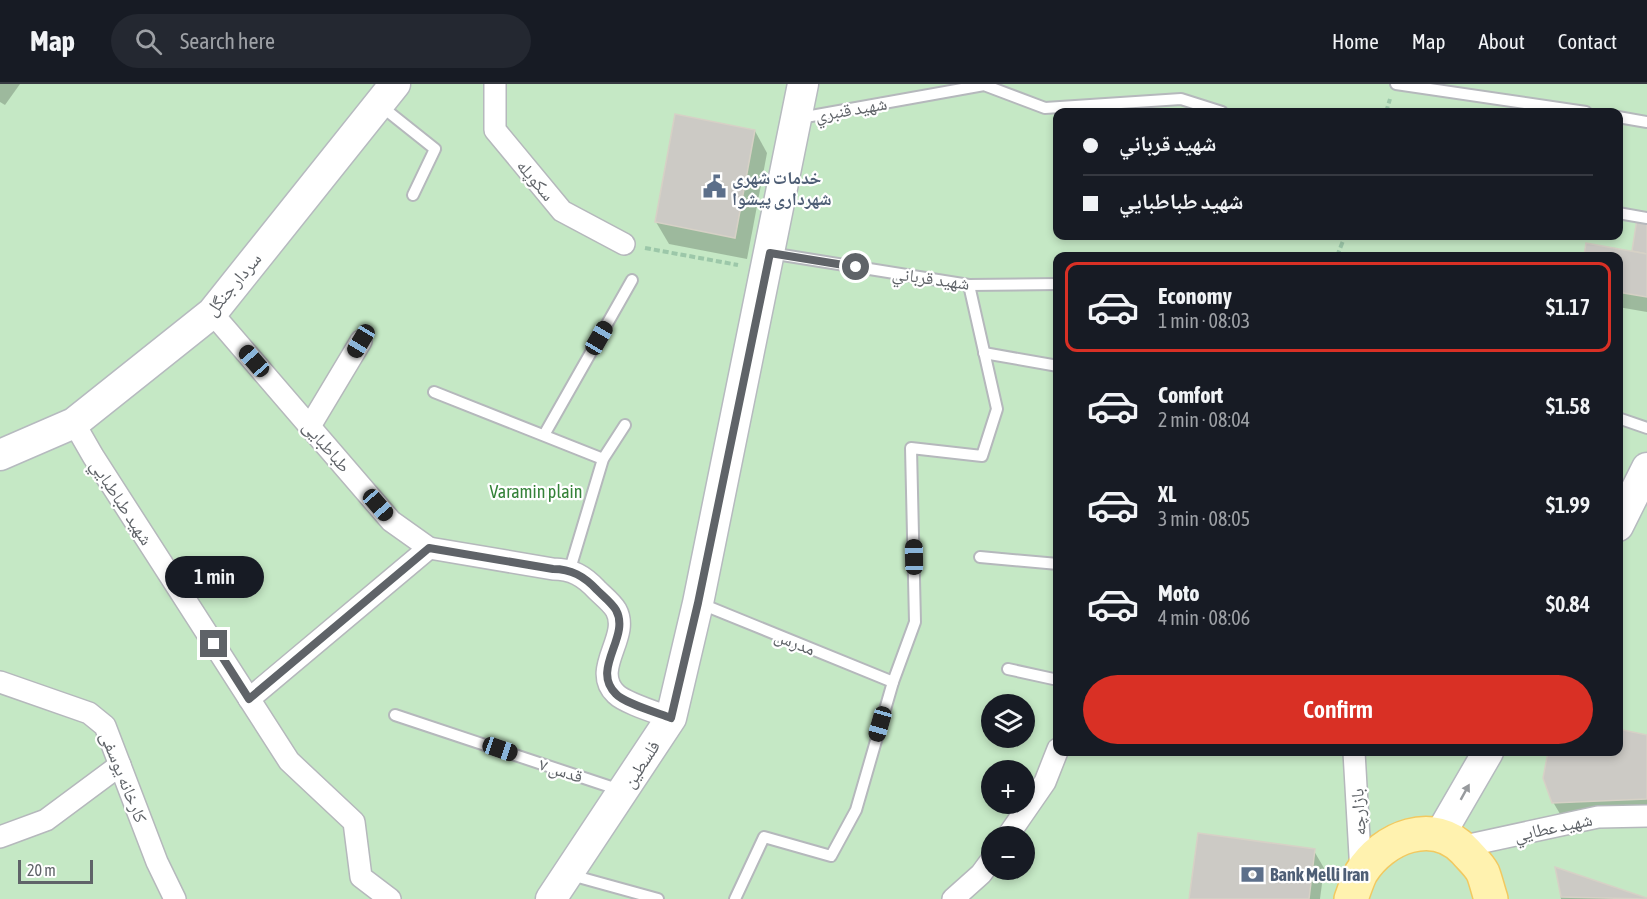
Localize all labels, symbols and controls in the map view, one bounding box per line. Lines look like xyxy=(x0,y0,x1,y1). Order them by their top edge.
search box xyxy=(111,14,531,68)
text: Map xyxy=(30,25,75,57)
icon: search xyxy=(132,25,165,58)
text: Search here xyxy=(180,28,275,54)
text: Home xyxy=(1332,29,1379,53)
text: Map xyxy=(1412,29,1446,53)
text: About xyxy=(1479,29,1525,53)
text: Contact xyxy=(1558,29,1617,53)
street label: شهيد قنبري xyxy=(813,92,889,130)
text: شهيد قرباني xyxy=(1119,130,1216,156)
street label: سکوپله xyxy=(512,155,559,206)
place label: خدمات شهری شهرداری پیشوا xyxy=(732,167,832,210)
public building icon: خدمات شهری شهرداری پیشوا xyxy=(701,174,727,200)
text: شهيد طباطبايي xyxy=(1119,188,1243,214)
street label: سردار جنگل xyxy=(201,248,266,320)
route start xyxy=(842,253,869,280)
street label: شهيد قرباني xyxy=(890,262,971,298)
icon: car xyxy=(1086,280,1140,334)
text: Economy xyxy=(1158,283,1232,309)
text: $1.17 xyxy=(1546,294,1590,320)
text: 1 min · 08:03 xyxy=(1158,309,1250,332)
car xyxy=(582,318,616,358)
car xyxy=(344,321,378,361)
car xyxy=(235,342,273,380)
icon: car xyxy=(1086,379,1140,433)
text: Comfort xyxy=(1158,382,1223,408)
text: $1.58 xyxy=(1546,393,1590,419)
text: 2 min · 08:04 xyxy=(1158,408,1250,431)
street label: طباطبایی xyxy=(298,416,355,477)
street label: شهيد طباطبايي xyxy=(83,455,158,551)
icon: car xyxy=(1086,478,1140,532)
park label: Varamin plain xyxy=(490,481,582,502)
text: XL xyxy=(1158,481,1176,507)
car xyxy=(359,486,397,524)
text: $1.99 xyxy=(1546,492,1590,518)
text: 3 min · 08:05 xyxy=(1158,507,1250,530)
car xyxy=(905,539,923,575)
callout: 1 min xyxy=(164,557,264,599)
text: 1 min xyxy=(194,565,235,588)
icon: car xyxy=(1086,577,1140,631)
text: Moto xyxy=(1158,580,1200,606)
text: $0.84 xyxy=(1546,591,1590,617)
text: 4 min · 08:06 xyxy=(1158,606,1250,629)
street label: مدرس xyxy=(771,624,818,661)
route end xyxy=(200,630,227,657)
button: Confirm xyxy=(1083,675,1593,744)
map controls xyxy=(981,694,1035,880)
button: layers xyxy=(981,694,1035,748)
car xyxy=(866,704,894,744)
street label: کارخانه یوسفی xyxy=(95,728,152,826)
car xyxy=(480,735,520,763)
street label: فلسطین xyxy=(618,736,665,792)
street label: قدس ۷ xyxy=(536,753,586,788)
button: + xyxy=(981,760,1035,814)
one-way arrow xyxy=(1459,784,1470,800)
street label: بازارچه xyxy=(1346,788,1370,836)
street label: شهيد عطايي xyxy=(1512,808,1595,850)
button: − xyxy=(981,826,1035,880)
scale bar xyxy=(18,857,93,884)
text: 20 m xyxy=(27,861,56,879)
bank icon: Bank Melli Iran xyxy=(1239,861,1265,887)
place label: Bank Melli Iran xyxy=(1270,864,1369,885)

